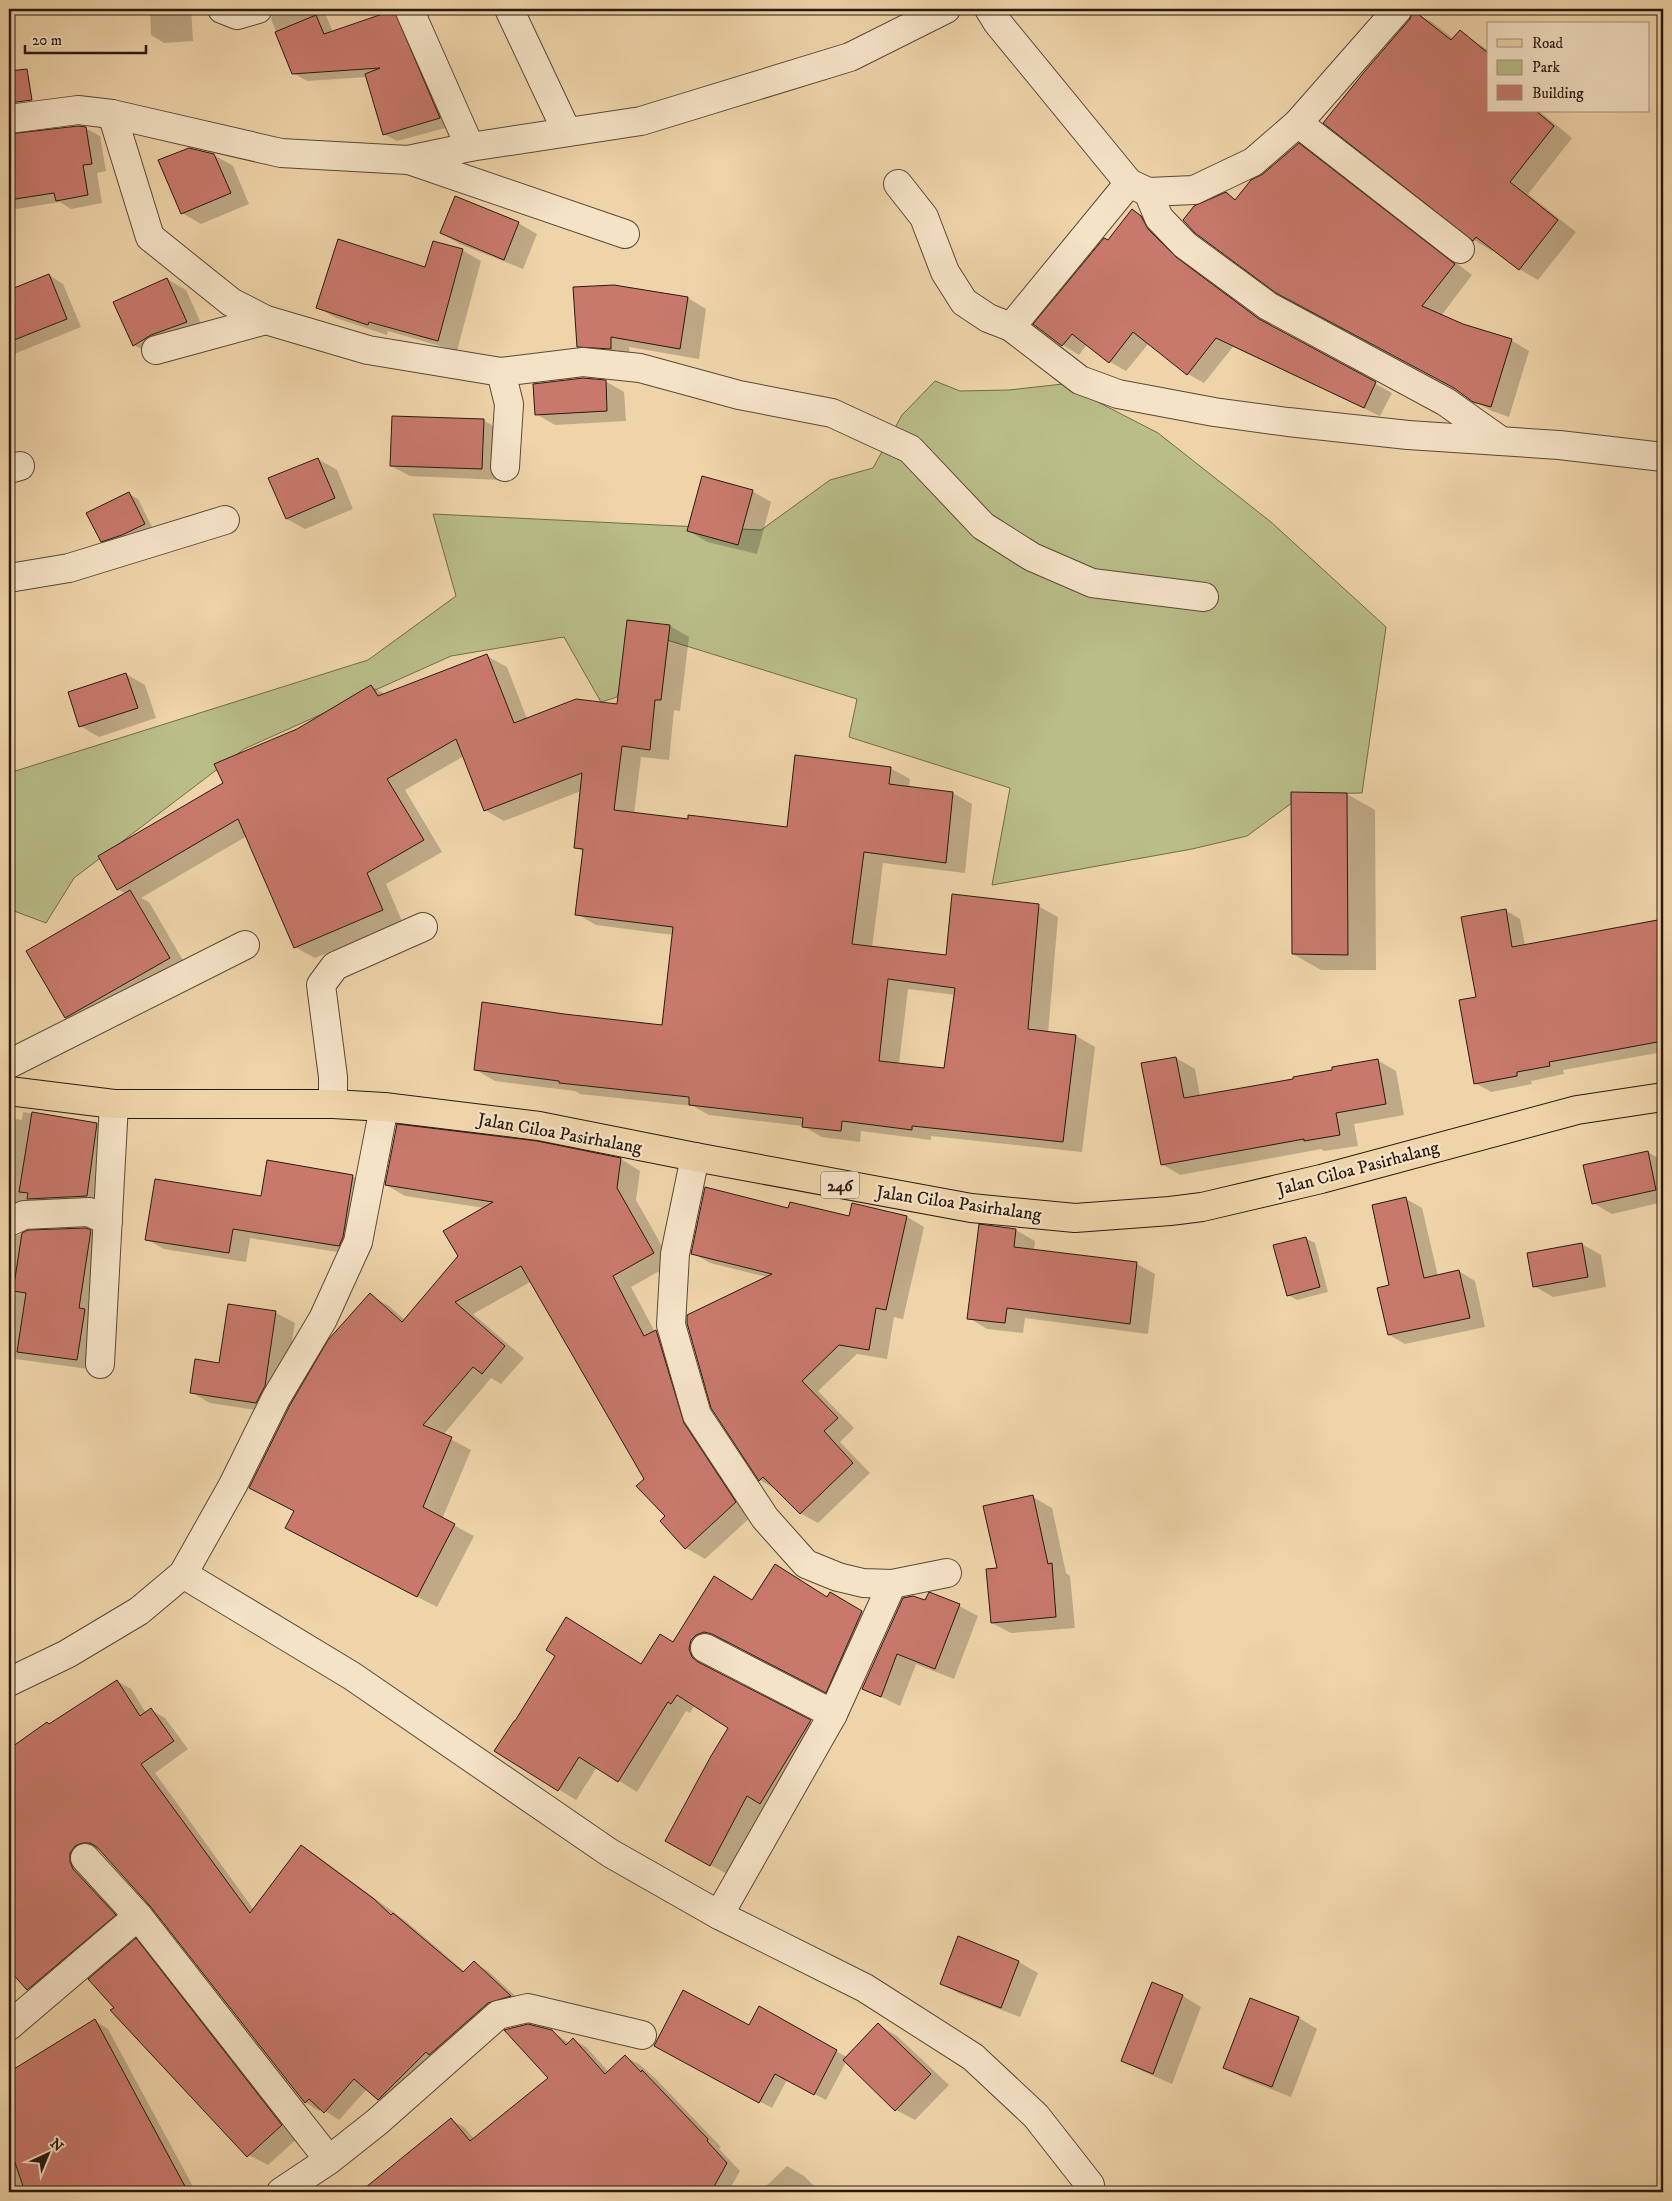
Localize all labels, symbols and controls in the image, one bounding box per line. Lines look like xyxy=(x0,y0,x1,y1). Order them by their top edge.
scale bar xyxy=(25,22,146,54)
legend xyxy=(1487,22,1650,112)
text: 20 m xyxy=(32,31,62,50)
text: Road xyxy=(1532,34,1564,53)
text: Park xyxy=(1532,58,1561,77)
text: Building xyxy=(1532,84,1584,103)
street label: Jalan Ciloa Pasirhalang xyxy=(474,1108,644,1159)
street label: Jalan Ciloa Pasirhalang xyxy=(1273,1137,1442,1202)
road number: 246 xyxy=(821,1172,859,1198)
street label: Jalan Ciloa Pasirhalang xyxy=(873,1181,1043,1227)
north arrow xyxy=(22,2128,72,2178)
text: N xyxy=(46,2135,67,2156)

